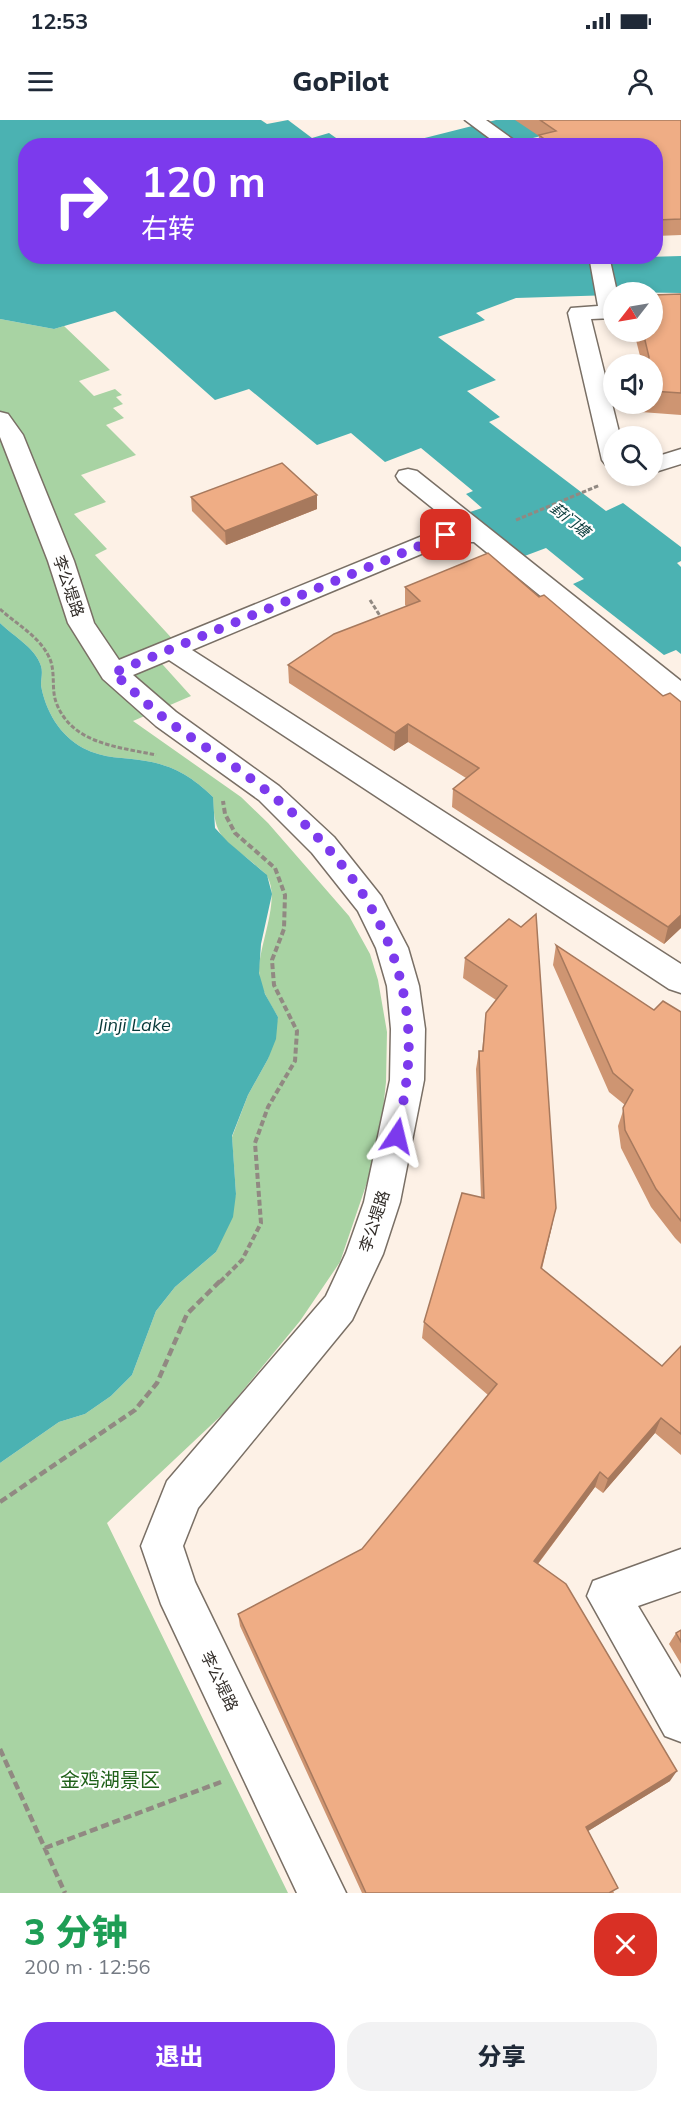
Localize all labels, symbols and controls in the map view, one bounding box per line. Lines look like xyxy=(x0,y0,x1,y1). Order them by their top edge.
text: 12:53 xyxy=(30,7,88,35)
text: GoPilot xyxy=(292,64,389,98)
icon: menu xyxy=(24,65,57,98)
icon: person xyxy=(624,65,657,98)
text: 120 m xyxy=(141,155,266,208)
icon: right xyxy=(42,162,120,240)
text: 右转 xyxy=(141,211,195,245)
north arrow xyxy=(603,282,663,342)
map controls xyxy=(603,282,663,486)
button: sound xyxy=(603,354,663,414)
button: search xyxy=(603,426,663,486)
water label: 葑门塘 xyxy=(547,498,596,543)
pin xyxy=(420,509,471,560)
icon: arrive xyxy=(429,518,462,551)
street label: 李公堤路 xyxy=(49,552,89,620)
water label: Jinji Lake xyxy=(95,1013,171,1036)
position arrow xyxy=(365,1104,429,1168)
street label: 李公堤路 xyxy=(355,1187,393,1255)
street label: 李公堤路 xyxy=(197,1648,243,1714)
park label: 金鸡湖景区 xyxy=(60,1767,160,1792)
text: 3 分钟 xyxy=(24,1909,128,1954)
button: close xyxy=(594,1913,657,1976)
text: 200 m · 12:56 xyxy=(24,1954,150,1979)
button: 退出 xyxy=(24,2022,335,2091)
button: 分享 xyxy=(347,2022,657,2091)

